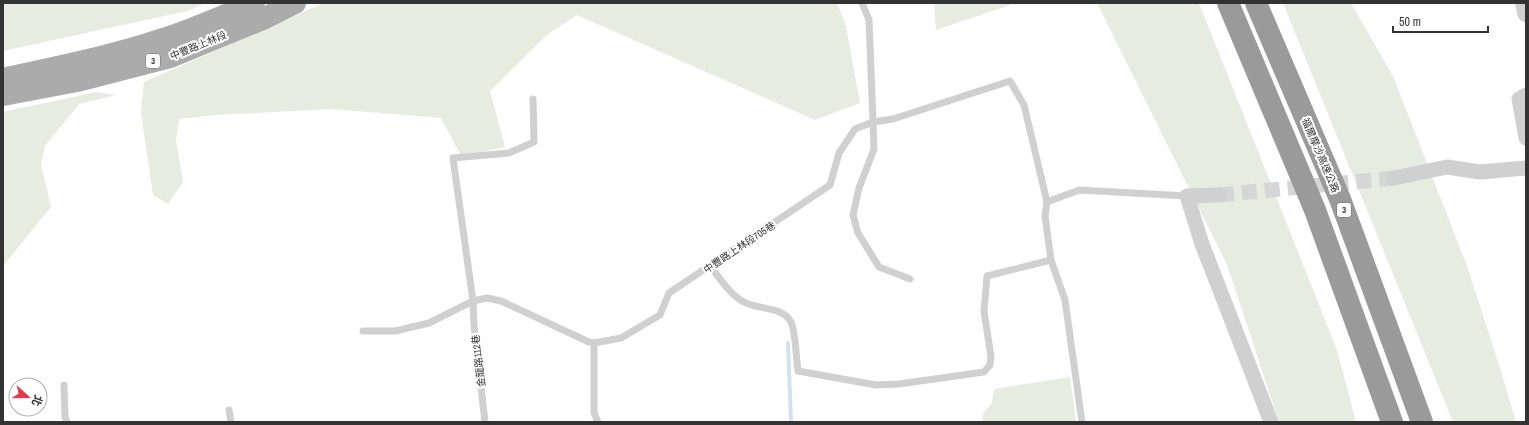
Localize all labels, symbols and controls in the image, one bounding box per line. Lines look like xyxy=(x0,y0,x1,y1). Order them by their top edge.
scale bar xyxy=(1393,8,1488,34)
text: 50 m xyxy=(1399,14,1421,30)
street label: 中豐路上林段 xyxy=(168,28,228,63)
road number: 3 xyxy=(146,54,160,68)
street label: 福爾摩沙高速公路 xyxy=(1299,116,1342,195)
road number: 3 xyxy=(1337,203,1351,217)
street label: 中豐路上林段705巷 xyxy=(701,219,778,276)
street label: 金龍路112巷 xyxy=(469,334,488,388)
north arrow xyxy=(8,377,48,417)
text: 北 xyxy=(29,393,46,408)

